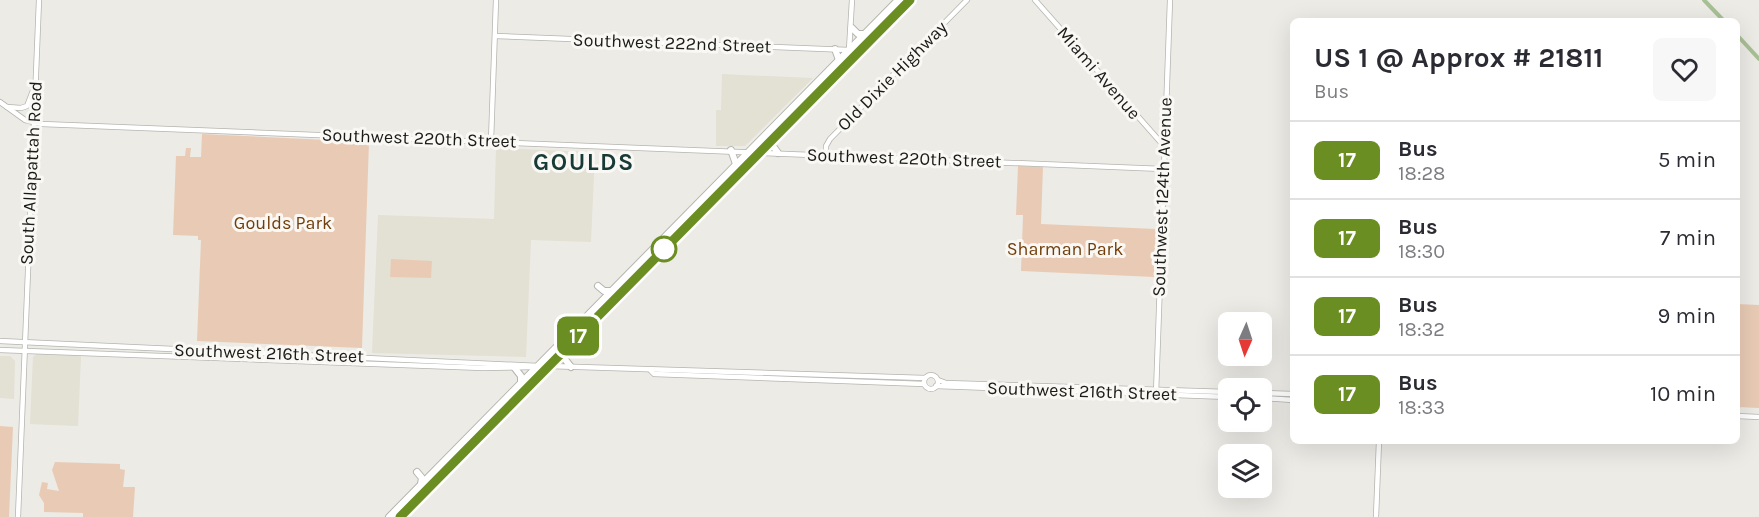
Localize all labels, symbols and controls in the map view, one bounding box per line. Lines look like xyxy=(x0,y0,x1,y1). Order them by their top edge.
street label: Old Dixie Highway xyxy=(832,16,952,136)
street label: Miami Avenue xyxy=(1053,22,1145,124)
street label: Southwest 222nd Street xyxy=(572,29,772,57)
button: heart xyxy=(1653,38,1716,101)
text: US 1 @ Approx # 21811 xyxy=(1314,41,1603,74)
street label: South Allapattah Road xyxy=(15,80,47,266)
text: Bus xyxy=(1314,80,1349,103)
street label: Southwest 124th Avenue xyxy=(1148,97,1176,297)
street label: Southwest 220th Street xyxy=(321,124,517,152)
text: Bus xyxy=(1398,136,1438,162)
street label: Southwest 220th Street xyxy=(806,144,1002,172)
text: 5 min xyxy=(1658,147,1716,173)
district label: GOULDS xyxy=(533,148,635,176)
text: 17 xyxy=(1338,148,1356,172)
text: 18:28 xyxy=(1398,162,1445,185)
park label: Goulds Park xyxy=(234,212,332,234)
text: Bus xyxy=(1398,214,1438,240)
text: 7 min xyxy=(1660,225,1716,251)
text: 17 xyxy=(1338,226,1356,250)
unlabelled marker xyxy=(651,236,677,262)
park label: Sharman Park xyxy=(1007,238,1123,260)
text: 18:30 xyxy=(1398,240,1445,263)
text: Bus xyxy=(1398,292,1438,318)
text: 9 min xyxy=(1658,303,1716,329)
text: 17 xyxy=(1338,304,1356,328)
north arrow xyxy=(1218,312,1272,366)
map controls xyxy=(1218,312,1272,498)
line badge: 17 xyxy=(551,316,605,356)
text: 18:32 xyxy=(1398,318,1445,341)
text: 17 xyxy=(569,324,587,348)
street label: Southwest 216th Street xyxy=(174,339,365,367)
text: Bus xyxy=(1398,370,1438,396)
street label: Southwest 216th Street xyxy=(987,377,1178,405)
button: locate xyxy=(1218,378,1272,432)
text: 10 min xyxy=(1650,381,1716,407)
text: 17 xyxy=(1338,382,1356,406)
text: 18:33 xyxy=(1398,396,1445,419)
button: layers xyxy=(1218,444,1272,498)

